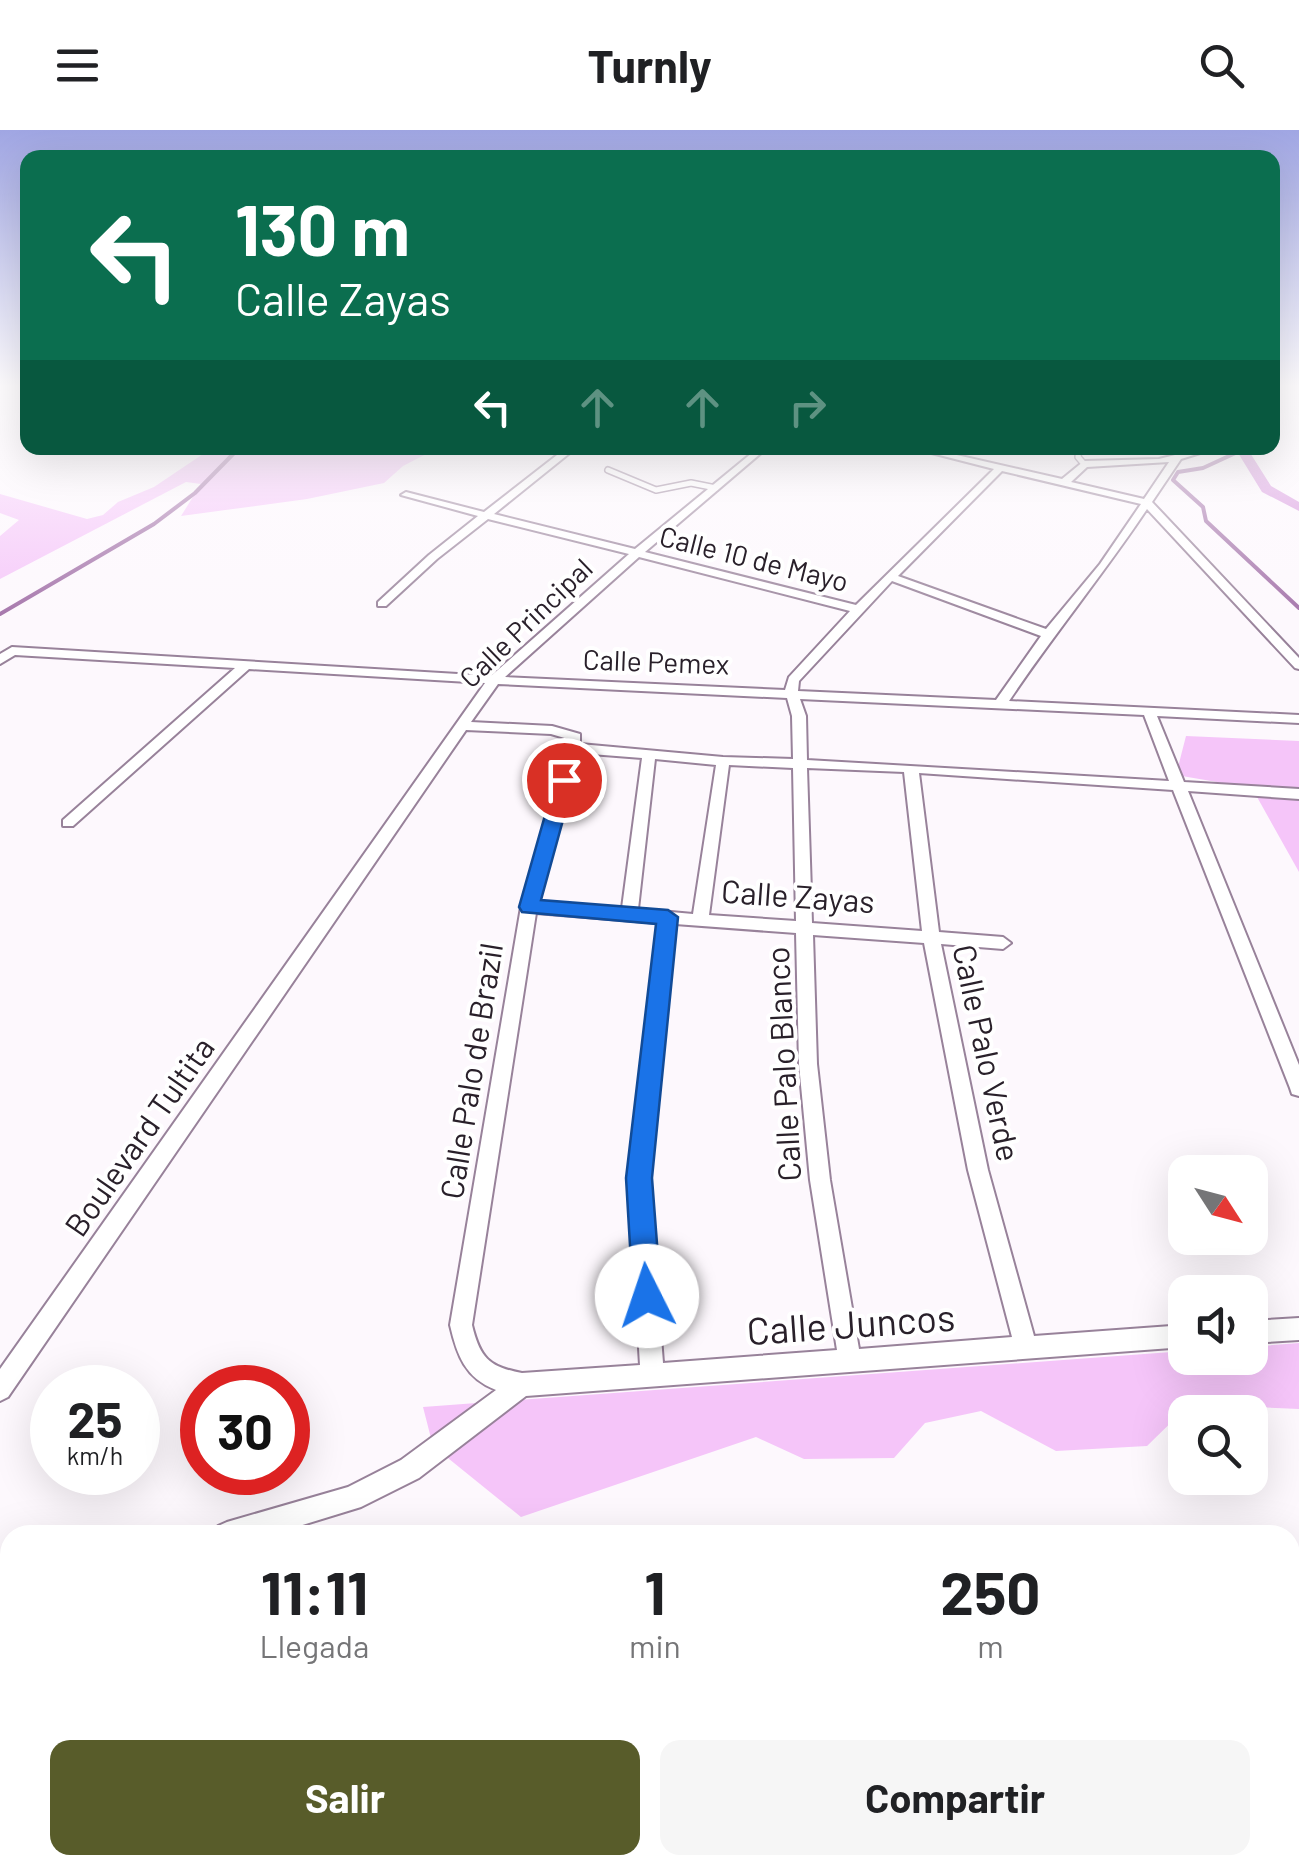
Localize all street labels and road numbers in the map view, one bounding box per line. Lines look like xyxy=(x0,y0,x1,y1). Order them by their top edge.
street label: Calle 10 de Mayo xyxy=(656,518,852,598)
street label: Calle Principal xyxy=(452,551,599,694)
street label: Calle Pemex xyxy=(582,641,730,681)
street label: Calle Zayas xyxy=(720,871,876,919)
street label: Calle Palo de Brazil xyxy=(431,940,509,1201)
street label: Calle Palo Verde xyxy=(946,941,1029,1164)
street label: Calle Palo Blanco xyxy=(757,946,807,1182)
street label: Boulevard Tultita xyxy=(56,1029,221,1243)
street label: Calle Juncos xyxy=(745,1293,957,1353)

